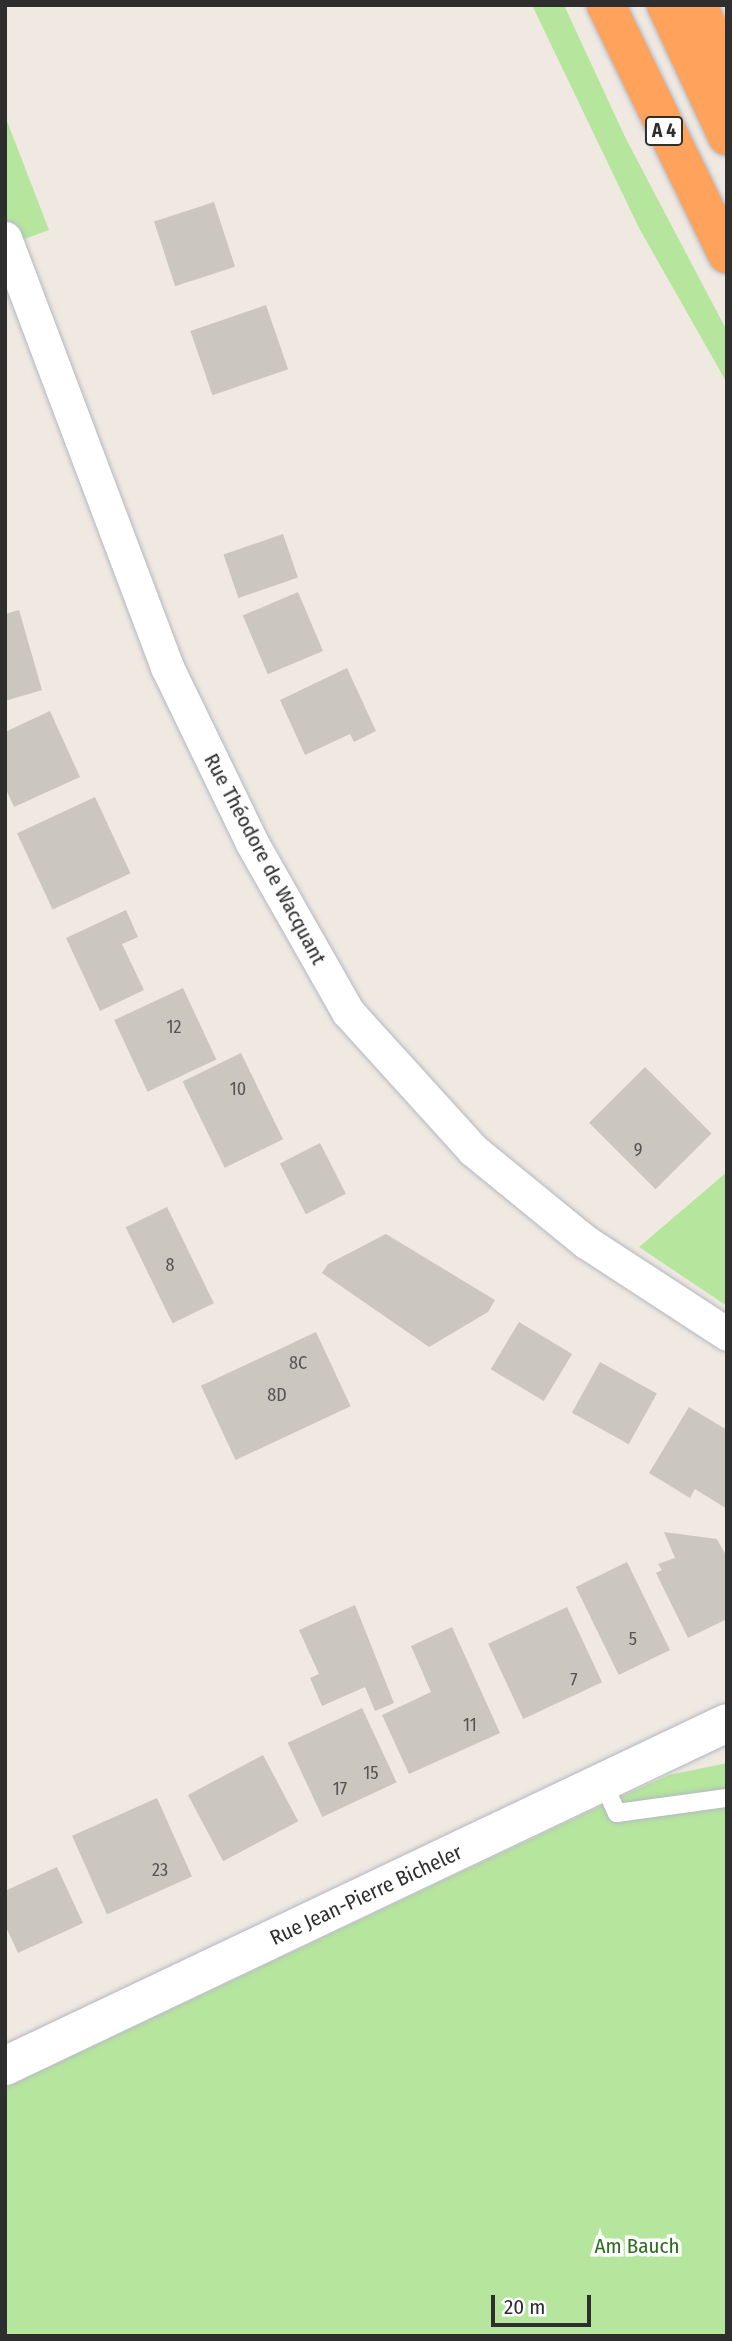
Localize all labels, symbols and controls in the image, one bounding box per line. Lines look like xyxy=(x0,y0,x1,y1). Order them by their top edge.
road number: A 4 xyxy=(645,116,683,146)
street label: Rue Théodore de Wacquant xyxy=(199,749,331,969)
house number: 12 xyxy=(167,1016,181,1038)
house number: 10 xyxy=(230,1078,246,1100)
house number: 9 xyxy=(634,1139,642,1161)
house number: 8 xyxy=(166,1254,174,1276)
house number: 8C xyxy=(289,1352,307,1374)
house number: 8D xyxy=(267,1384,287,1406)
house number: 5 xyxy=(629,1628,637,1650)
house number: 7 xyxy=(570,1669,578,1691)
house number: 11 xyxy=(463,1714,477,1736)
house number: 15 xyxy=(363,1762,379,1784)
house number: 17 xyxy=(333,1778,347,1800)
street label: Rue Jean-Pierre Bicheler xyxy=(266,1839,466,1951)
house number: 23 xyxy=(152,1859,168,1881)
park label: Am Bauch xyxy=(595,2233,679,2259)
scale bar xyxy=(494,2282,594,2326)
text: 20 m xyxy=(504,2294,545,2320)

